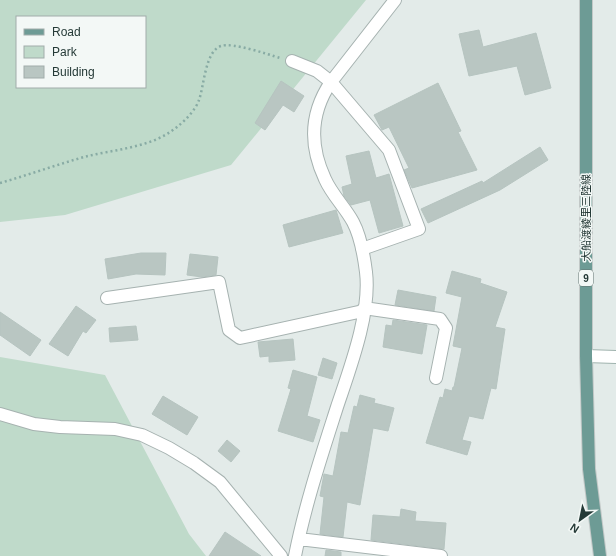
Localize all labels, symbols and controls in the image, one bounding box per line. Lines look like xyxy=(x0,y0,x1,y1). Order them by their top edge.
legend xyxy=(16,16,146,88)
text: Road xyxy=(52,25,81,39)
text: Park xyxy=(52,45,78,59)
text: Building xyxy=(52,65,95,79)
street label: 大船渡綾里三陸線 xyxy=(580,174,592,262)
road number: 9 xyxy=(579,270,593,286)
north arrow xyxy=(560,500,600,540)
text: N xyxy=(568,521,581,536)

